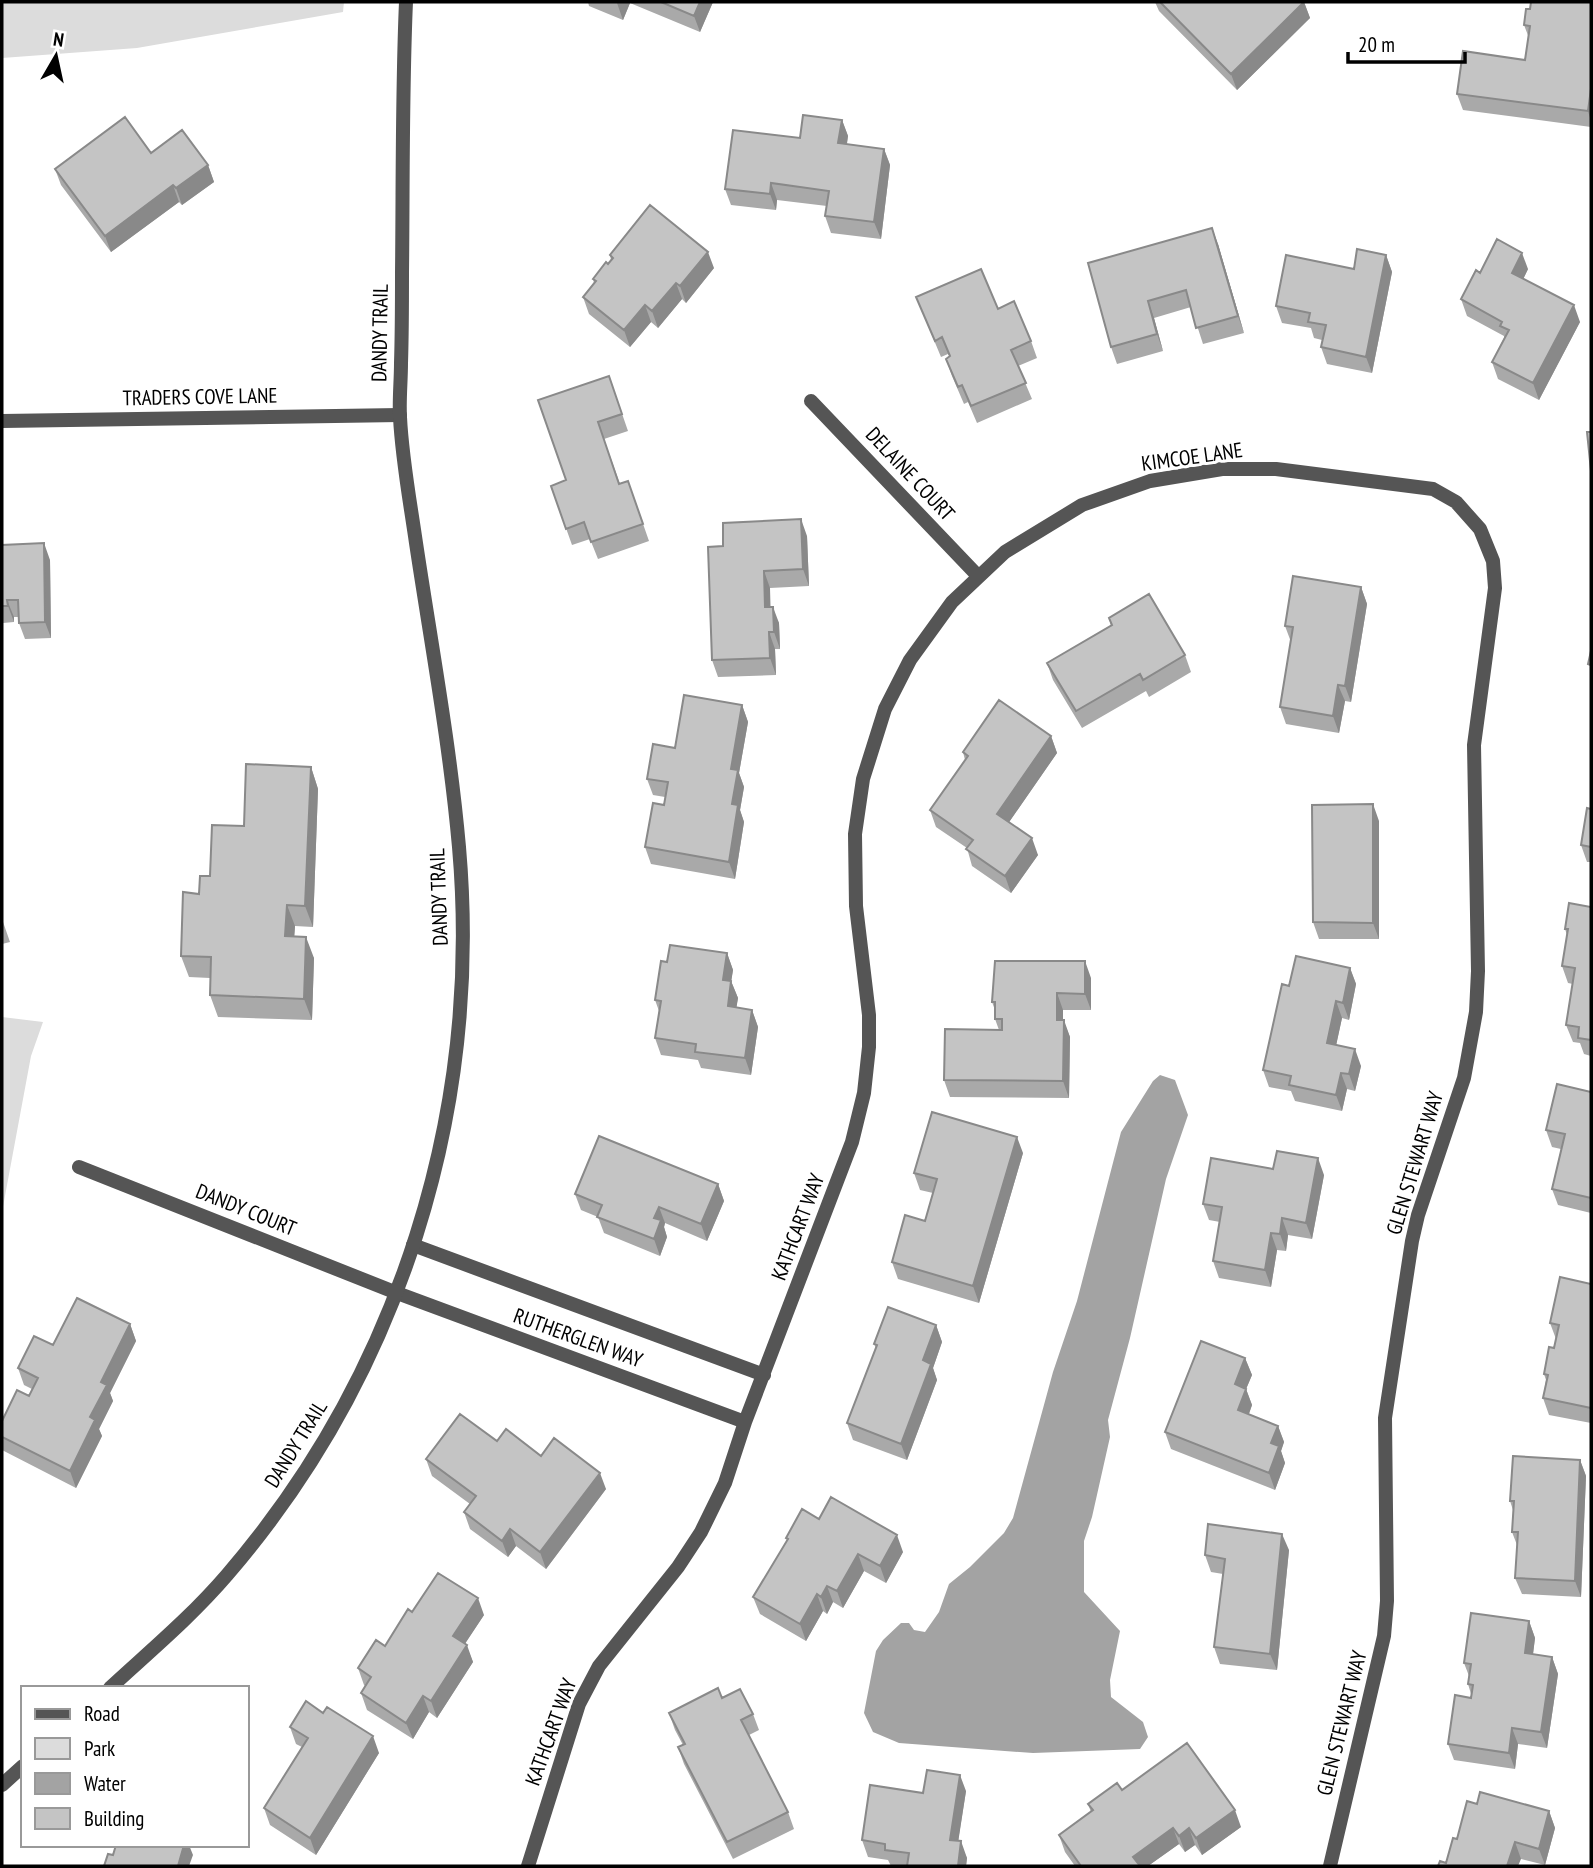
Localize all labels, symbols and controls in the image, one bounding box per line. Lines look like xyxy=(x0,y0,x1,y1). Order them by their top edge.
north arrow xyxy=(21,21,91,91)
scale bar xyxy=(1348,21,1465,65)
text: N xyxy=(52,27,66,52)
text: 20 m xyxy=(1358,31,1395,58)
street label: DANDY TRAIL xyxy=(365,284,394,382)
street label: TRADERS COVE LANE xyxy=(122,382,278,411)
street label: DELAINE COURT xyxy=(860,421,961,527)
street label: KIMCOE LANE xyxy=(1140,436,1244,477)
street label: DANDY TRAIL xyxy=(423,847,454,946)
street label: GLEN STEWART WAY xyxy=(1380,1087,1449,1238)
street label: KATHCART WAY xyxy=(765,1169,830,1284)
street label: DANDY COURT xyxy=(192,1177,301,1242)
street label: RUTHERGLEN WAY xyxy=(510,1302,647,1374)
street label: DANDY TRAIL xyxy=(258,1395,333,1492)
street label: GLEN STEWART WAY xyxy=(1310,1647,1373,1798)
street label: KATHCART WAY xyxy=(519,1674,583,1789)
legend xyxy=(21,1686,248,1847)
text: Road xyxy=(84,1700,120,1727)
text: Park xyxy=(84,1735,115,1762)
text: Water xyxy=(84,1770,126,1797)
text: Building xyxy=(84,1805,144,1832)

